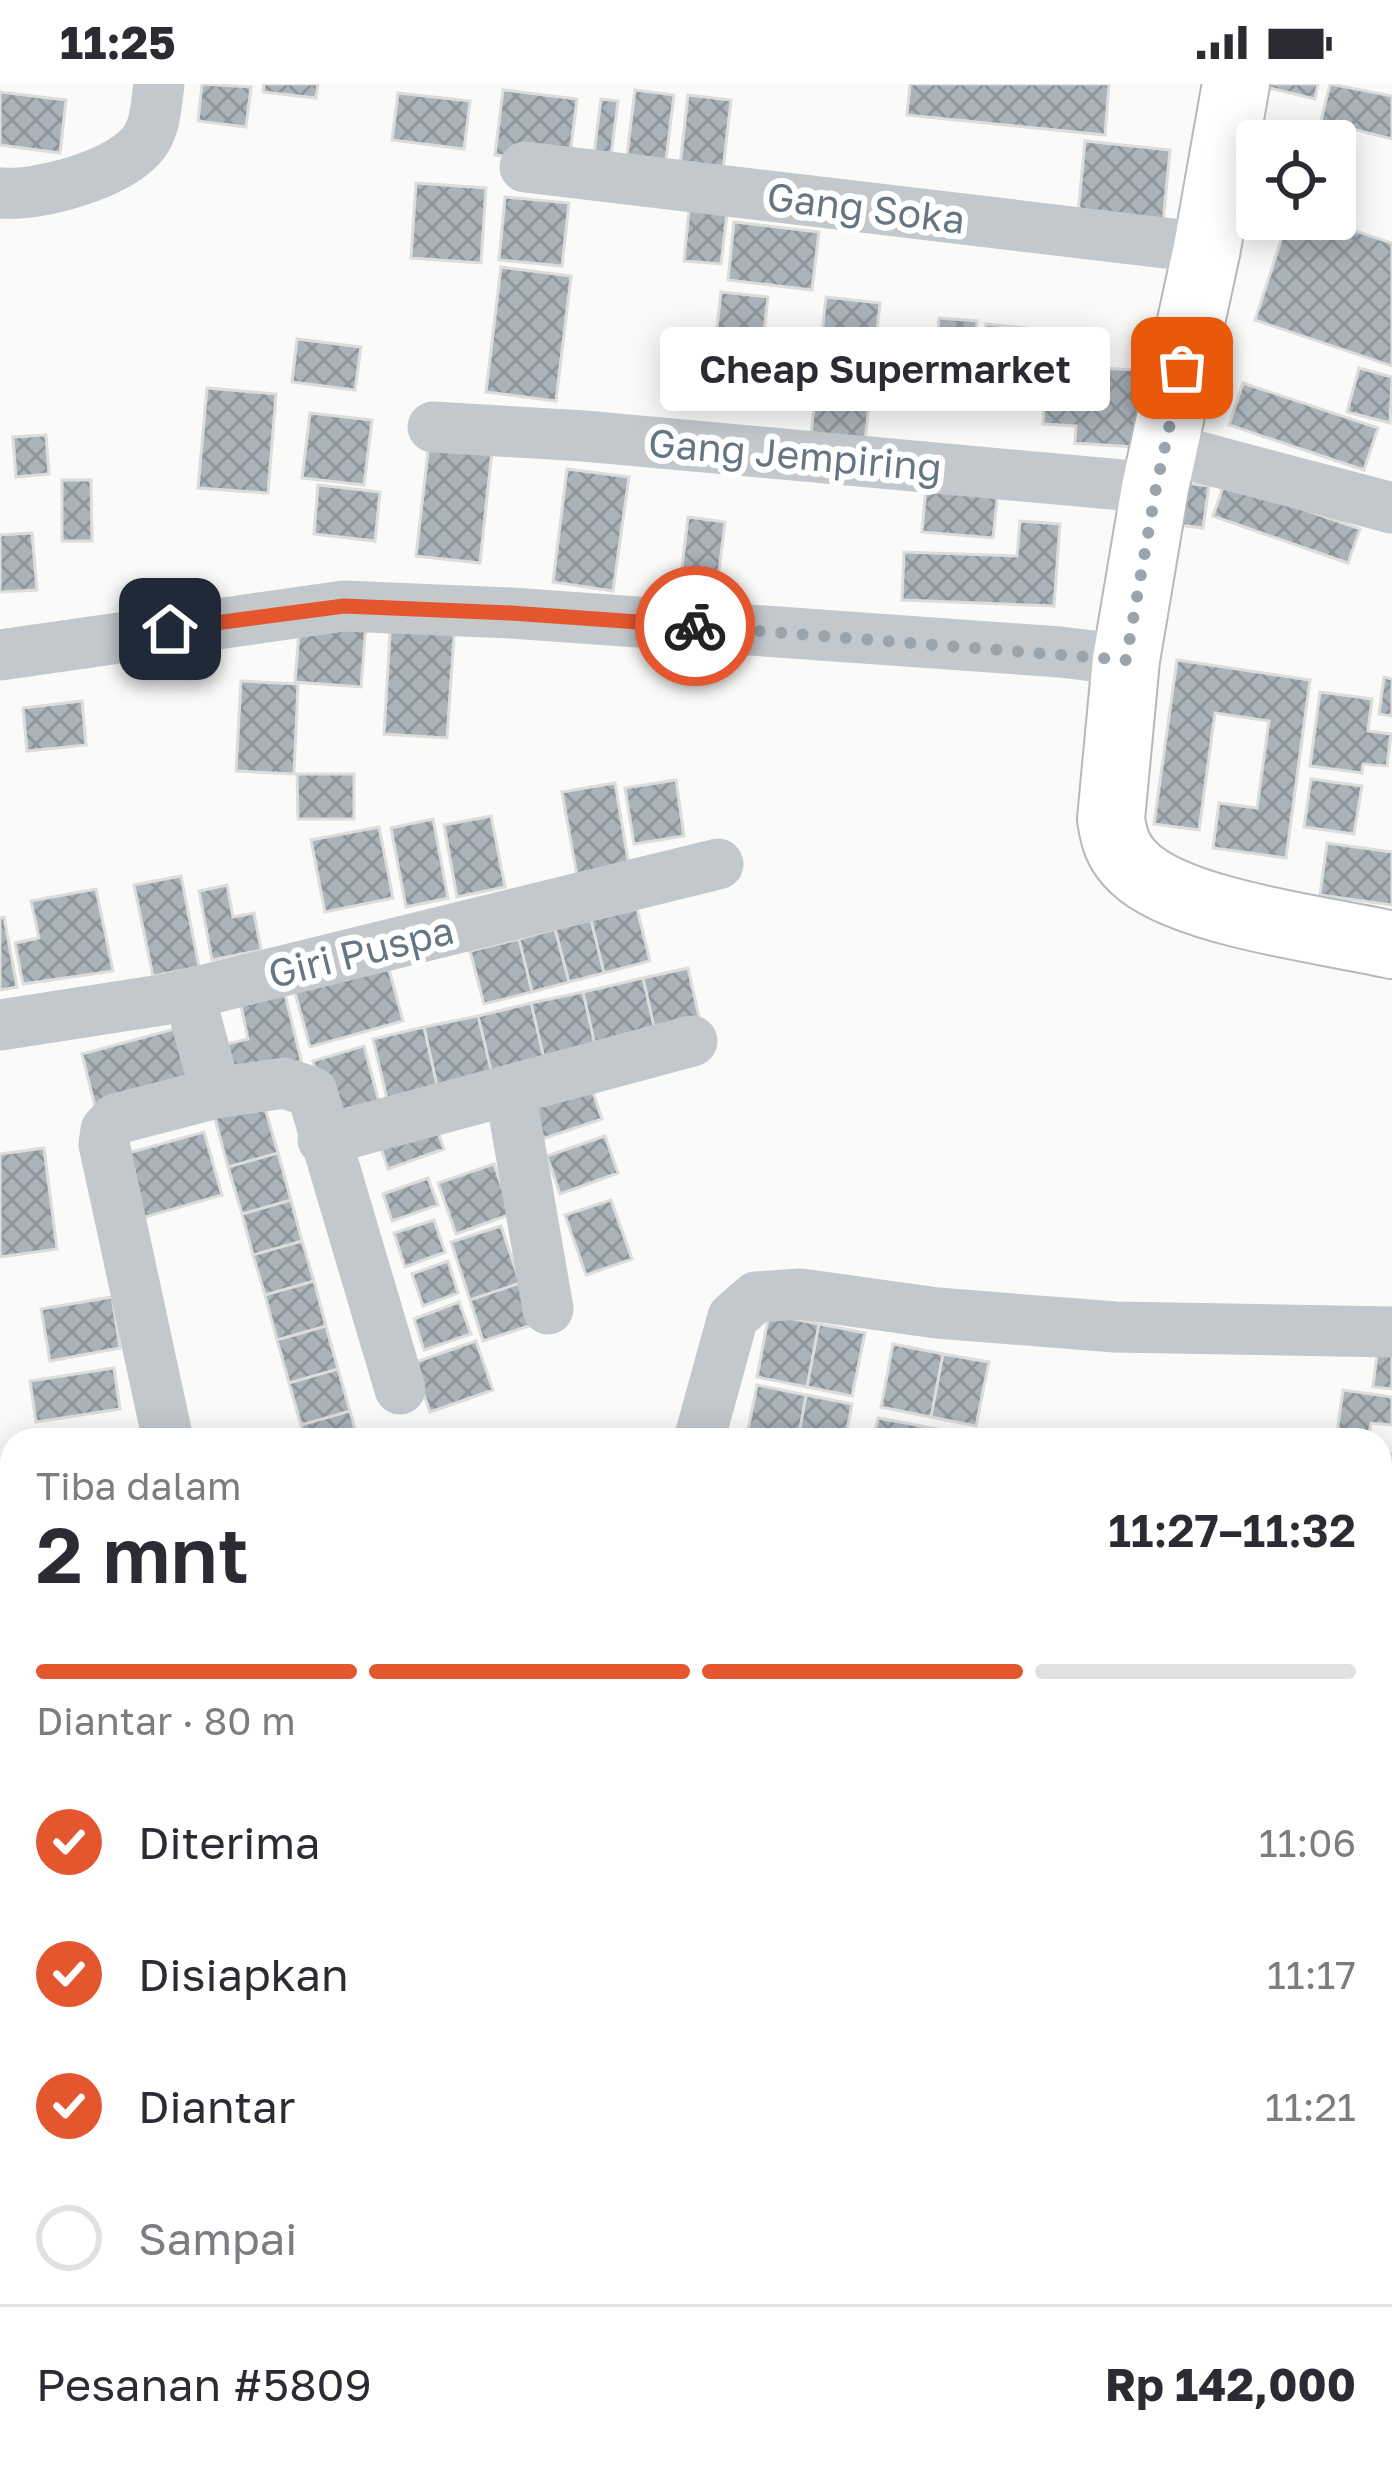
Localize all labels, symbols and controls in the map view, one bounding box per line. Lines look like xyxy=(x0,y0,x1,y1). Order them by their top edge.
text: 11:25 xyxy=(60,15,176,69)
map controls xyxy=(1236,120,1356,240)
button: locate xyxy=(1236,120,1356,240)
street label: Gang Soka xyxy=(764,172,968,243)
pin xyxy=(1131,317,1233,419)
callout: Cheap Supermarket xyxy=(660,326,1110,410)
icon: bag xyxy=(1149,335,1215,401)
text: Cheap Supermarket xyxy=(699,345,1071,392)
street label: Gang Jempiring xyxy=(647,418,944,491)
courier xyxy=(635,566,755,686)
pin xyxy=(119,578,221,680)
icon: bike xyxy=(662,593,728,659)
icon: home xyxy=(137,596,203,662)
street label: Giri Puspa xyxy=(263,906,458,997)
text: Tiba dalam xyxy=(36,1462,241,1509)
text: 11:27–11:32 xyxy=(1108,1503,1356,1557)
text: 2 mnt xyxy=(36,1507,249,1600)
text: Diantar · 80 m xyxy=(36,1697,296,1744)
icon: check xyxy=(36,1809,102,1875)
text: Diterima xyxy=(138,1815,321,1869)
text: 11:06 xyxy=(1259,1819,1356,1866)
icon: check xyxy=(36,1941,102,2007)
text: Disiapkan xyxy=(138,1947,349,2001)
text: 11:17 xyxy=(1267,1951,1356,1998)
icon: check xyxy=(36,2073,102,2139)
text: Diantar xyxy=(138,2079,295,2133)
text: 11:21 xyxy=(1265,2083,1356,2130)
text: Sampai xyxy=(138,2211,297,2265)
text: Pesanan #5809 xyxy=(36,2357,372,2411)
text: Rp 142,000 xyxy=(1105,2357,1356,2411)

